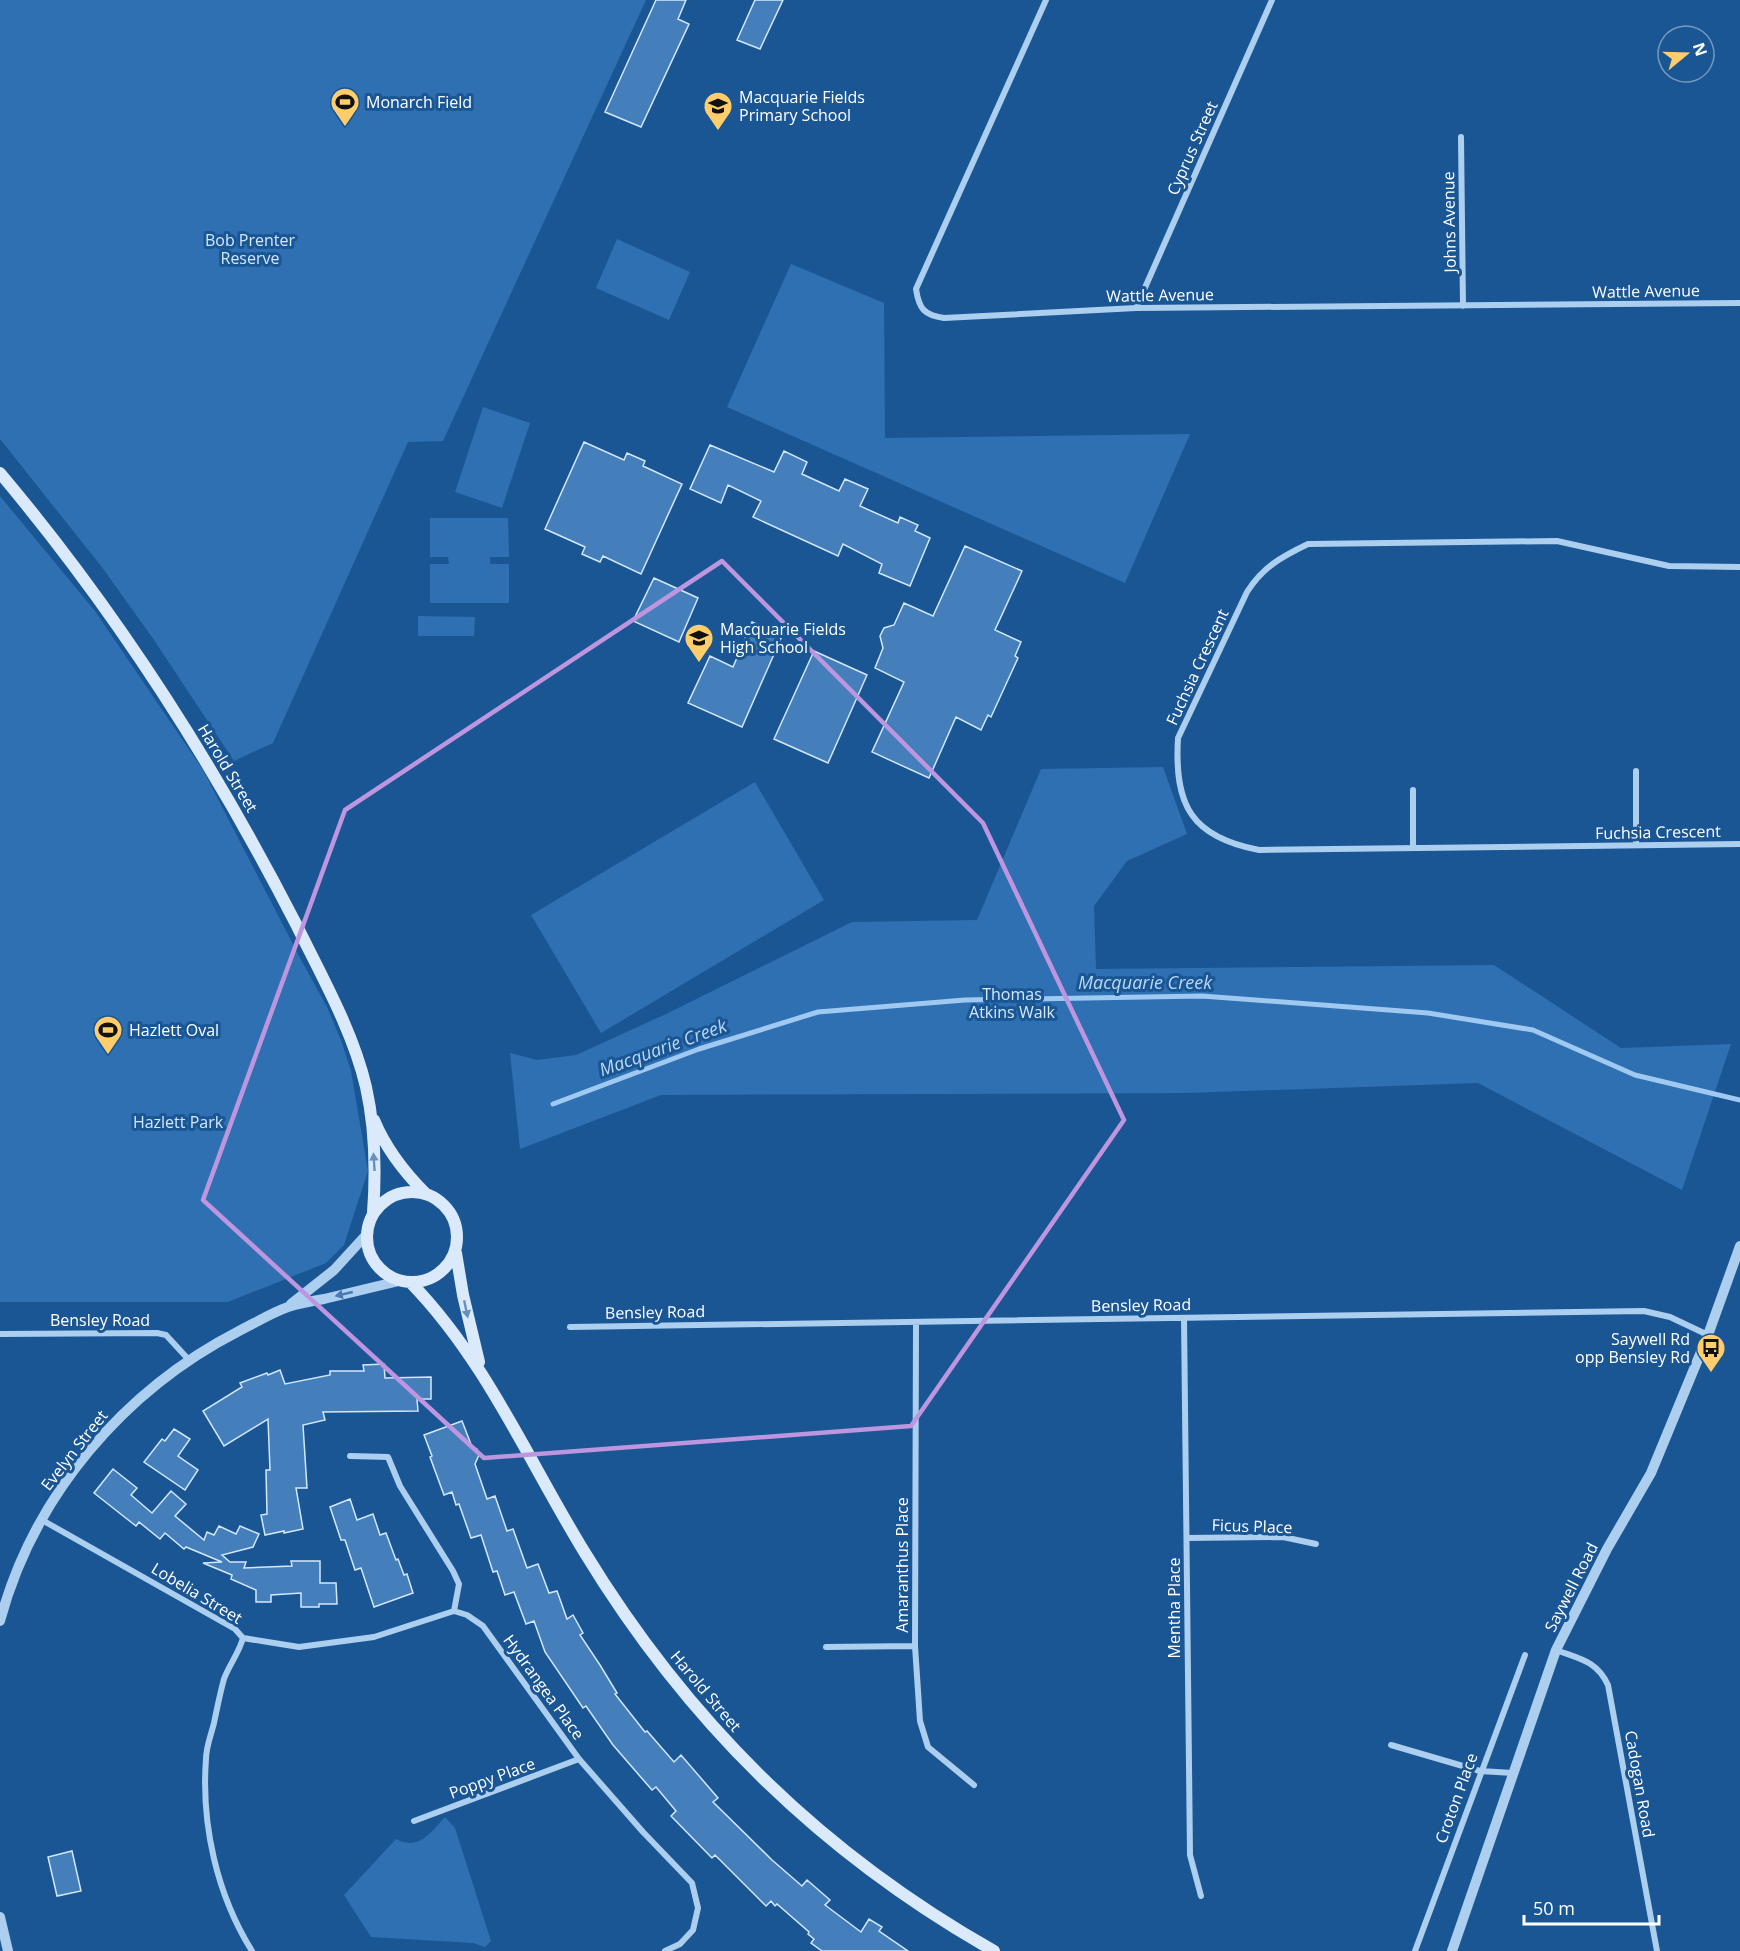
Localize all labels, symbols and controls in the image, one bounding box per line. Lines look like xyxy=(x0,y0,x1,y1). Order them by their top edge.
north arrow xyxy=(1656,24,1716,84)
text: N xyxy=(1688,39,1713,59)
sports icon: Monarch Field xyxy=(329,86,361,128)
place label: Macquarie Fields Primary School xyxy=(739,86,865,126)
school or university icon: Macquarie Fields Primary School xyxy=(702,90,734,132)
place label: Monarch Field xyxy=(366,91,472,113)
street label: Cyprus Street xyxy=(1161,97,1223,198)
street label: Johns Avenue xyxy=(1437,171,1461,275)
park label: Bob Prenter Reserve xyxy=(205,229,296,269)
street label: Wattle Avenue xyxy=(1592,279,1700,303)
street label: Wattle Avenue xyxy=(1106,283,1214,307)
street label: Fuchsia Crescent xyxy=(1160,605,1234,729)
place label: Macquarie Fields High School xyxy=(720,618,846,658)
school or university icon: Macquarie Fields High School xyxy=(683,622,715,664)
street label: Harold Street xyxy=(193,720,263,817)
street label: Fuchsia Crescent xyxy=(1595,820,1721,844)
water label: Macquarie Creek xyxy=(1078,970,1213,994)
park label: Thomas Atkins Walk xyxy=(969,983,1056,1023)
water label: Macquarie Creek xyxy=(596,1012,731,1081)
sports icon: Hazlett Oval xyxy=(92,1014,124,1056)
place label: Hazlett Oval xyxy=(129,1019,219,1041)
park label: Hazlett Park xyxy=(133,1111,224,1133)
one-way arrow xyxy=(369,1152,379,1171)
one-way arrow xyxy=(334,1290,353,1299)
street label: Bensley Road xyxy=(1091,1293,1191,1317)
one-way arrow xyxy=(461,1300,471,1318)
street label: Bensley Road xyxy=(605,1300,705,1324)
street label: Bensley Road xyxy=(50,1309,150,1331)
place label: Saywell Rd opp Bensley Rd xyxy=(1575,1328,1690,1368)
bus stop icon: Saywell Rd opp Bensley Rd xyxy=(1695,1332,1727,1374)
street label: Evelyn Street xyxy=(36,1405,113,1495)
street label: Amaranthus Place xyxy=(891,1497,913,1633)
street label: Ficus Place xyxy=(1211,1514,1293,1538)
street label: Saywell Road xyxy=(1539,1539,1603,1635)
street label: Lobelia Street xyxy=(147,1557,247,1629)
street label: Mentha Place xyxy=(1163,1558,1185,1658)
street label: Hydrangea Place xyxy=(498,1630,590,1744)
street label: Harold Street xyxy=(666,1646,747,1736)
street label: Cadogan Road xyxy=(1620,1729,1660,1839)
street label: Croton Place xyxy=(1429,1750,1483,1846)
street label: Poppy Place xyxy=(446,1752,538,1804)
scale bar xyxy=(1524,1888,1659,1926)
text: 50 m xyxy=(1533,1896,1575,1920)

